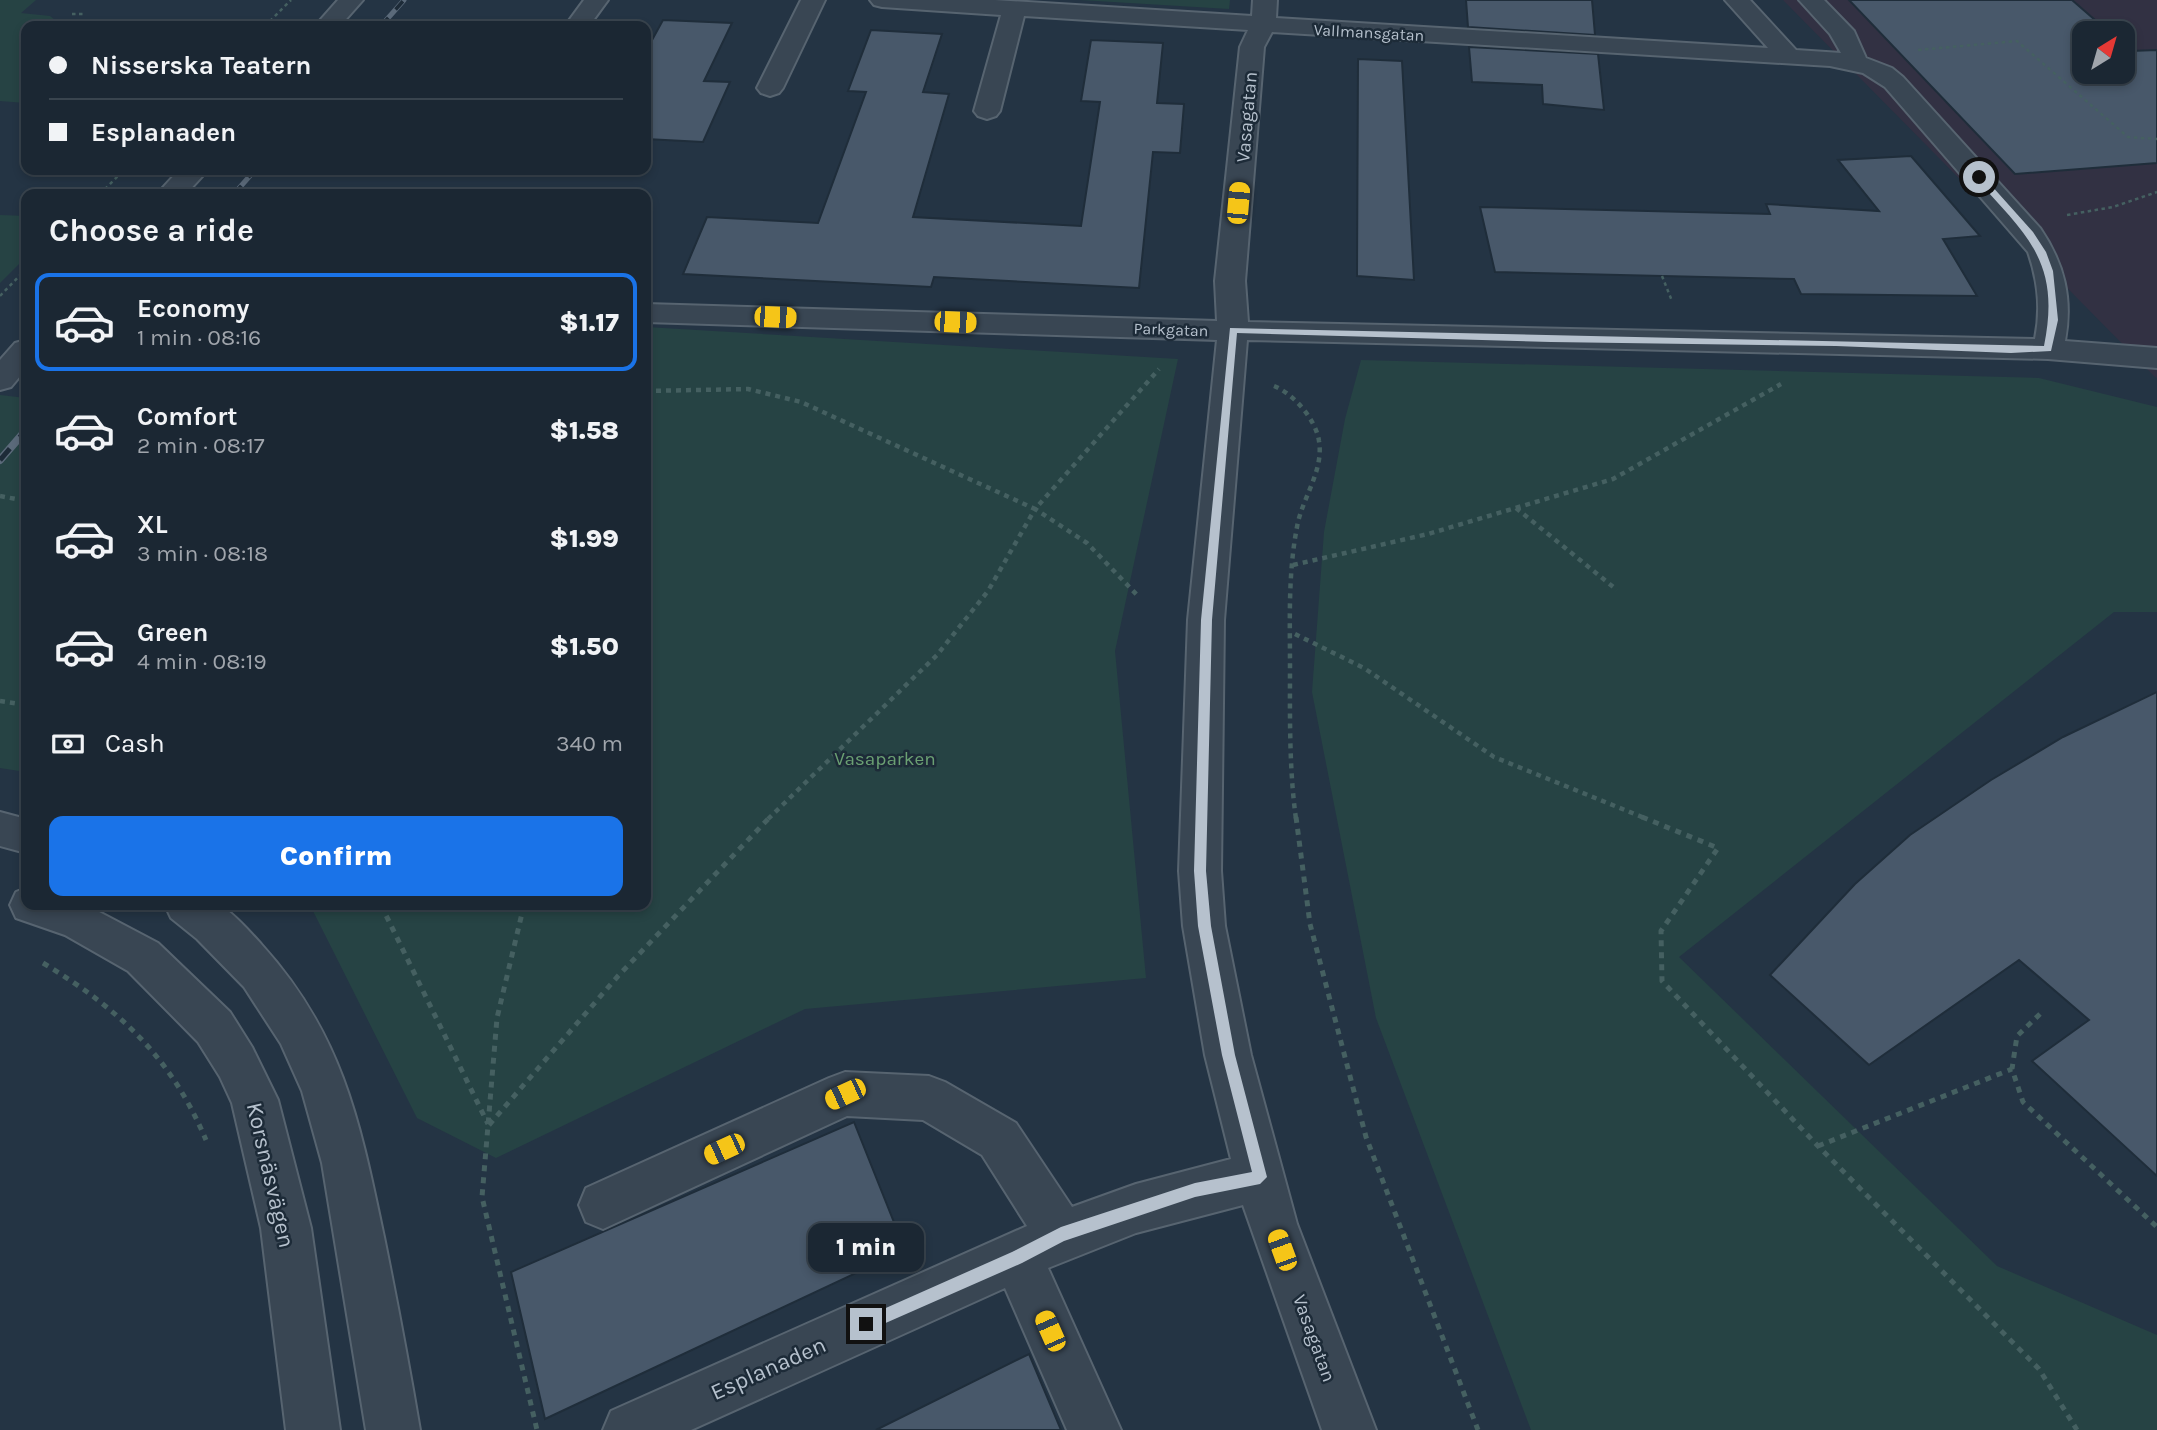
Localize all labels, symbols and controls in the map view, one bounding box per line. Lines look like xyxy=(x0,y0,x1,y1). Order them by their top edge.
street label: Vallmansgatan xyxy=(1313,20,1425,45)
north arrow xyxy=(2072,21,2135,84)
map controls xyxy=(2072,21,2135,84)
text: Nisserska Teatern xyxy=(91,50,312,81)
street label: Vasagatan xyxy=(1232,71,1262,163)
text: Esplanaden xyxy=(91,117,236,148)
route start xyxy=(1963,161,1995,193)
car xyxy=(1226,181,1251,225)
text: Choose a ride xyxy=(49,212,254,249)
icon: car xyxy=(53,291,116,354)
text: Economy xyxy=(137,293,249,324)
car xyxy=(754,306,797,328)
text: $1.17 xyxy=(559,307,619,338)
car xyxy=(934,311,977,333)
street label: Parkgatan xyxy=(1133,319,1209,340)
text: 1 min · 08:16 xyxy=(137,324,261,351)
icon: car xyxy=(53,399,116,462)
text: Comfort xyxy=(137,401,238,432)
text: $1.58 xyxy=(550,415,619,446)
text: 2 min · 08:17 xyxy=(137,432,265,459)
icon: car xyxy=(53,507,116,570)
text: XL xyxy=(137,509,168,540)
text: $1.99 xyxy=(550,523,619,554)
text: 3 min · 08:18 xyxy=(137,540,268,567)
icon: car xyxy=(53,615,116,678)
text: Green xyxy=(137,617,209,648)
text: $1.50 xyxy=(550,631,619,662)
text: 4 min · 08:19 xyxy=(137,648,267,675)
icon: cash xyxy=(49,725,87,763)
text: Cash xyxy=(105,728,165,759)
text: 340 m xyxy=(556,730,623,757)
park label: Vasaparken xyxy=(834,748,936,770)
button: Confirm xyxy=(49,816,623,896)
car xyxy=(822,1076,869,1112)
street label: Korsnäsvägen xyxy=(241,1100,300,1250)
car xyxy=(701,1131,748,1167)
callout: 1 min xyxy=(808,1222,924,1272)
car xyxy=(1265,1227,1300,1273)
text: 1 min xyxy=(836,1234,896,1261)
street label: Vasagatan xyxy=(1288,1292,1340,1385)
route end xyxy=(850,1308,882,1340)
car xyxy=(1032,1308,1069,1354)
street label: Esplanaden xyxy=(706,1331,830,1406)

